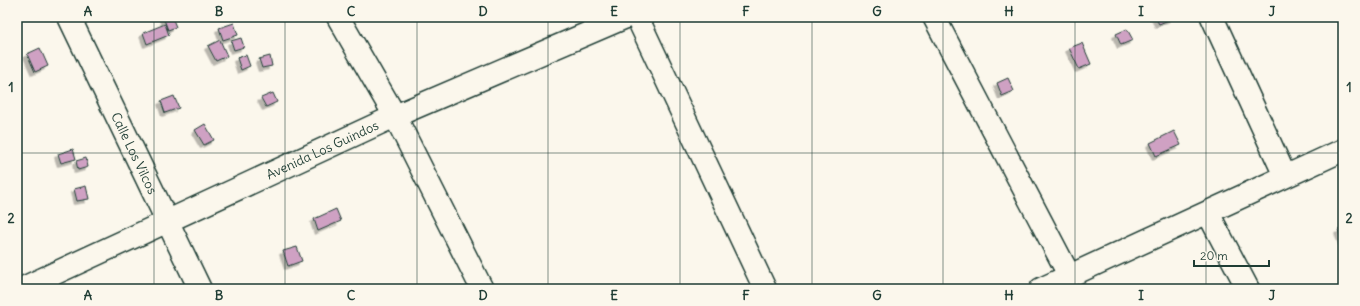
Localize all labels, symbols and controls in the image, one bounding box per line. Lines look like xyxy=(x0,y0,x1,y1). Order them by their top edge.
text: A xyxy=(84,3,93,20)
text: B xyxy=(215,3,224,20)
text: C xyxy=(347,3,356,20)
text: D xyxy=(478,3,488,20)
text: E xyxy=(610,3,618,20)
text: F xyxy=(742,3,750,20)
text: G xyxy=(872,3,882,20)
text: H xyxy=(1004,3,1014,20)
text: I xyxy=(1138,3,1144,20)
text: J xyxy=(1269,3,1276,20)
text: 1 xyxy=(8,79,14,96)
text: 1 xyxy=(1346,79,1352,96)
street label: Calle Los Vilcos xyxy=(108,109,161,197)
street label: Avenida Los Guindos xyxy=(263,116,381,183)
text: 2 xyxy=(7,210,15,227)
text: 2 xyxy=(1345,210,1353,227)
scale bar xyxy=(1194,242,1269,268)
text: 20 m xyxy=(1200,248,1228,263)
text: A xyxy=(84,287,93,304)
text: B xyxy=(215,287,224,304)
text: C xyxy=(347,287,356,304)
text: D xyxy=(478,287,488,304)
text: E xyxy=(610,287,618,304)
text: F xyxy=(742,287,750,304)
text: G xyxy=(872,287,882,304)
text: H xyxy=(1004,287,1014,304)
text: I xyxy=(1138,287,1144,304)
text: J xyxy=(1269,287,1276,304)

